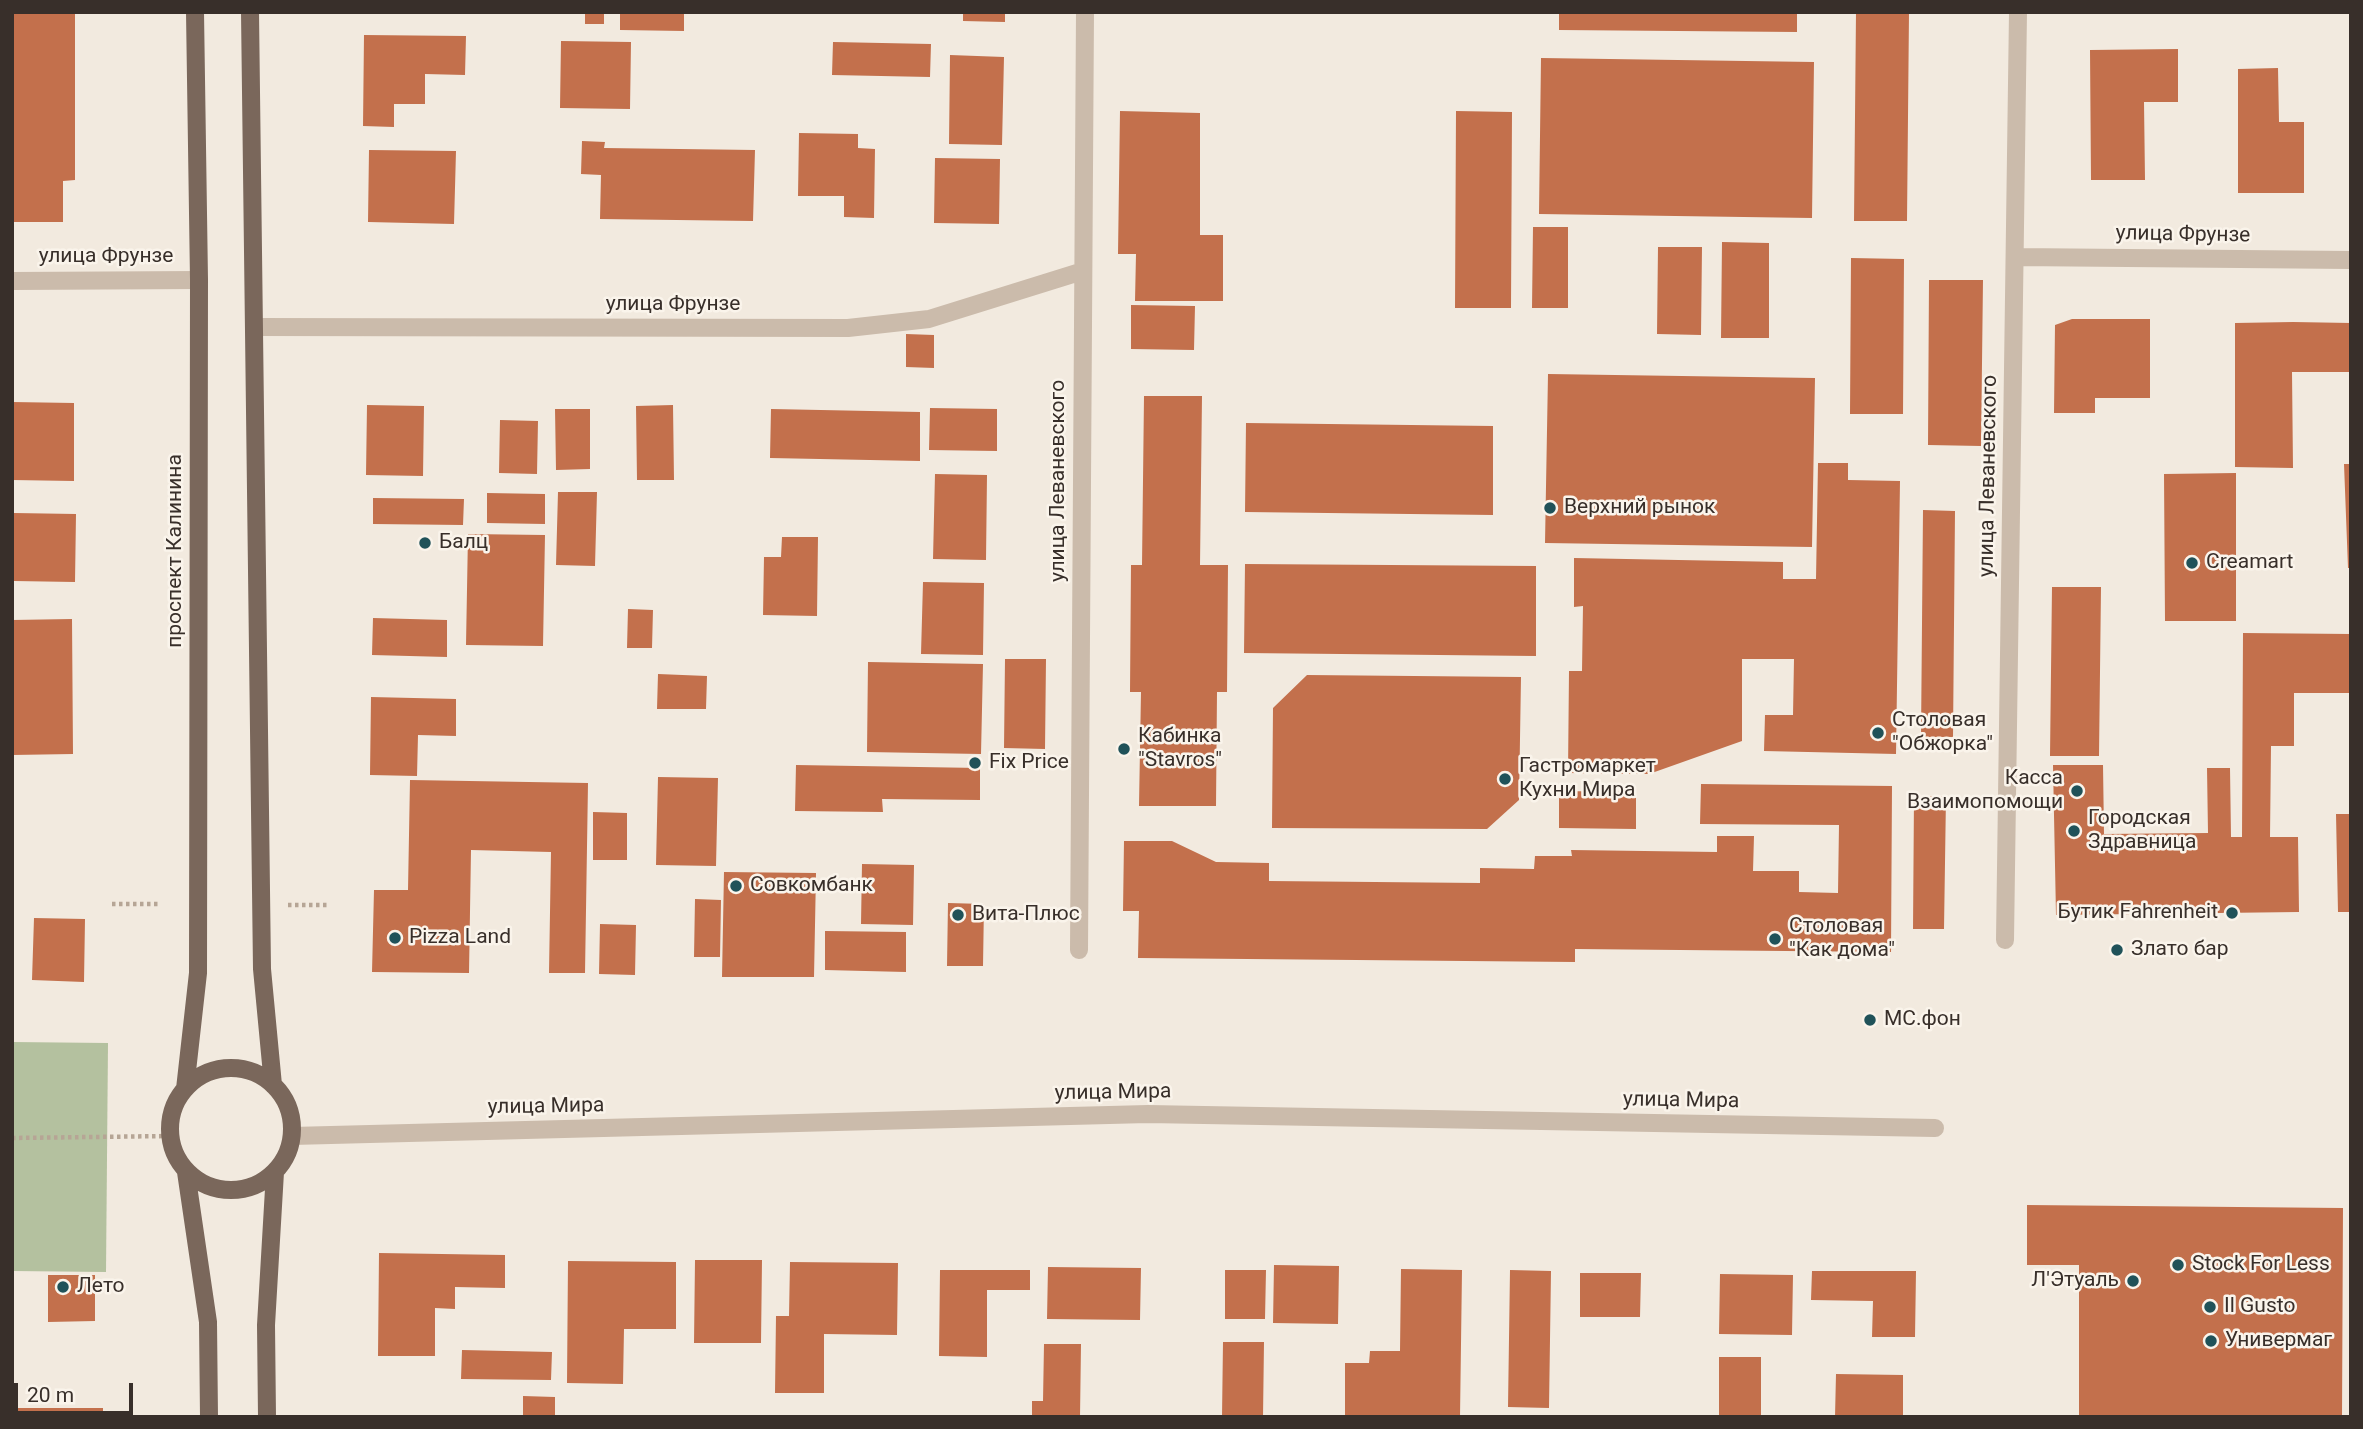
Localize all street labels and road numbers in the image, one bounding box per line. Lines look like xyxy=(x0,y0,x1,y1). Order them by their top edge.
street label: улица Фрунзе xyxy=(2115,221,2251,249)
street label: улица Фрунзе xyxy=(39,244,173,270)
street label: улица Фрунзе xyxy=(606,292,740,318)
street label: улица Леваневского xyxy=(1975,375,2003,577)
street label: улица Леваневского xyxy=(1046,380,1072,582)
street label: проспект Калинина xyxy=(163,454,189,648)
street label: улица Мира xyxy=(1055,1079,1171,1107)
street label: улица Мира xyxy=(1623,1087,1739,1115)
street label: улица Мира xyxy=(488,1093,604,1121)

